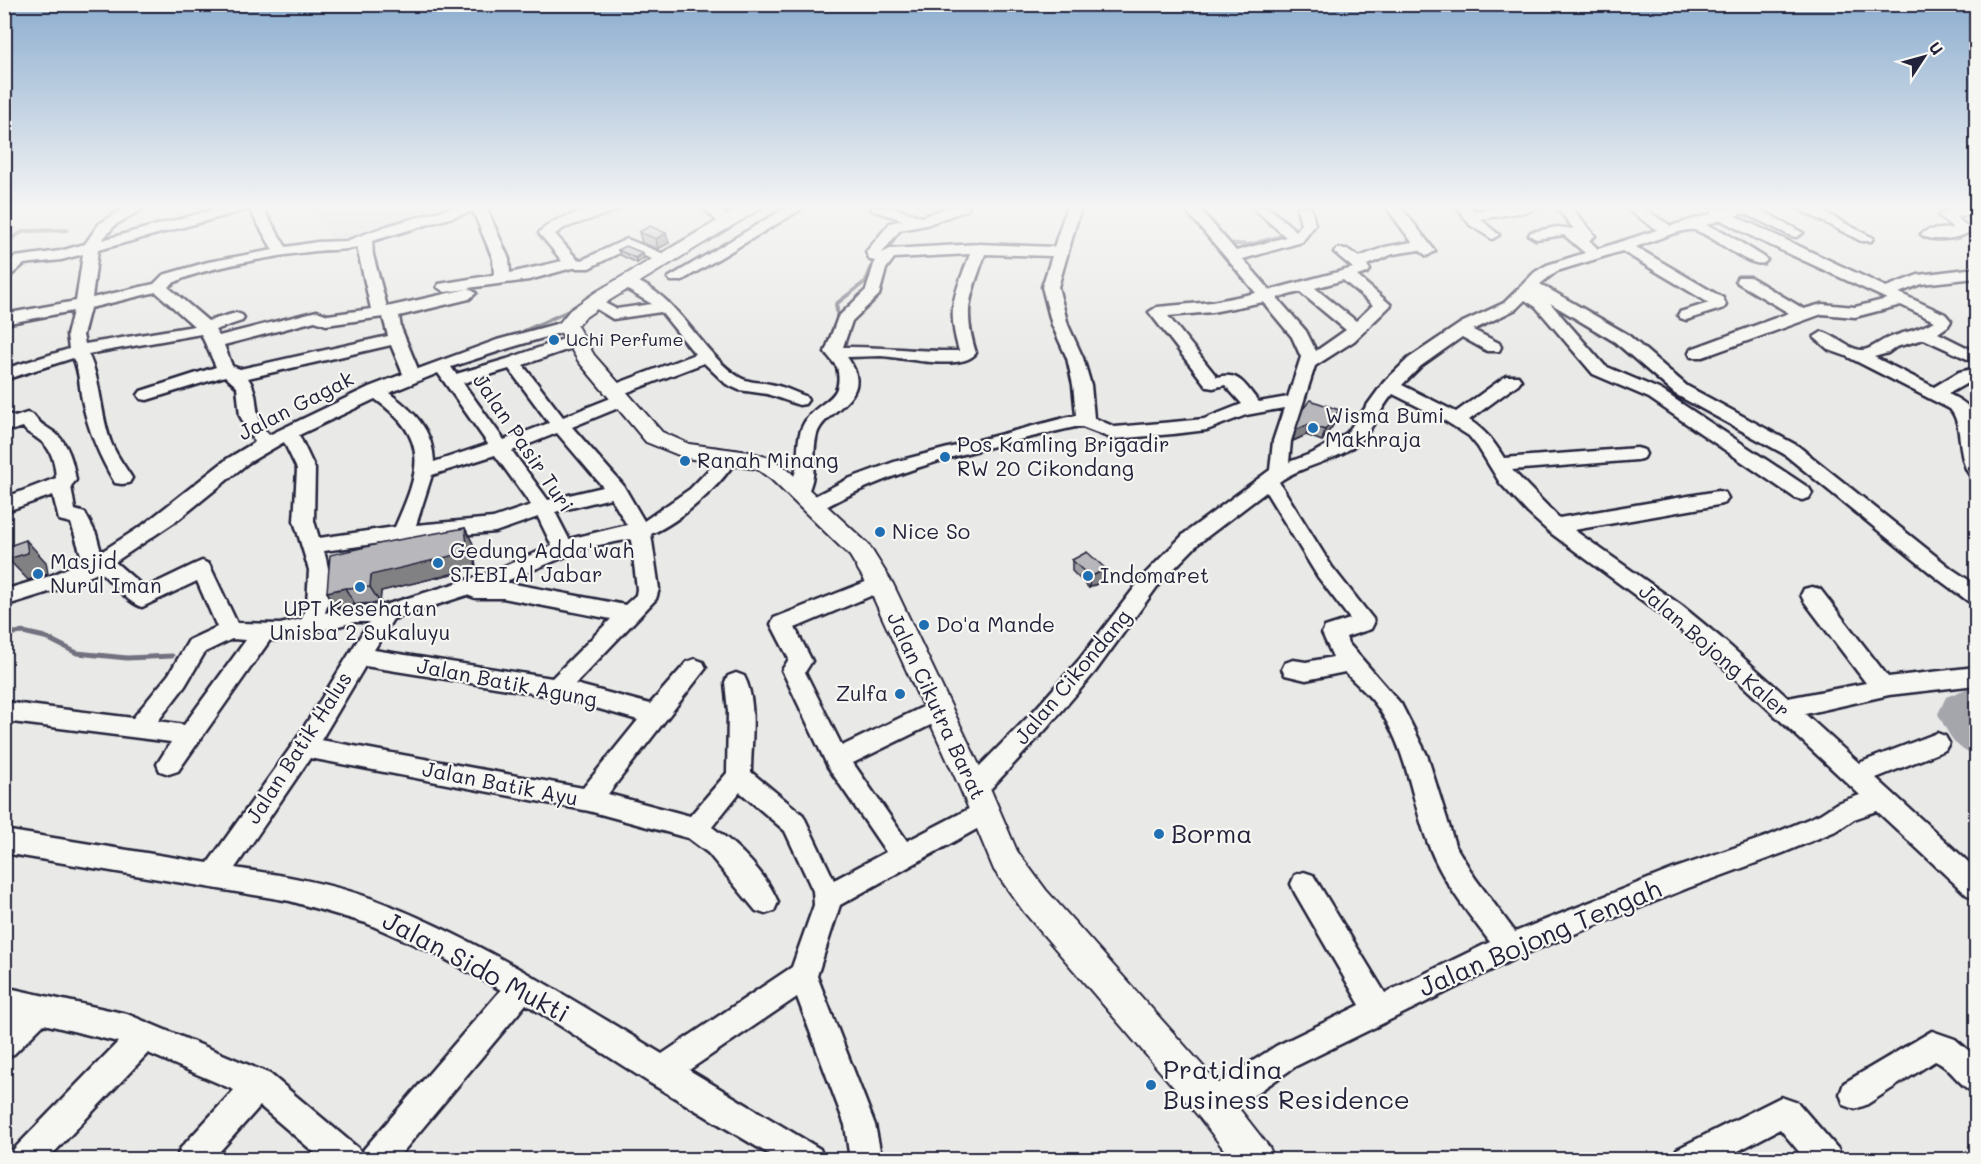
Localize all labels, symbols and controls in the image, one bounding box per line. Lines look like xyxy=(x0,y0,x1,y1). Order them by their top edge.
north arrow xyxy=(1894,27,1954,87)
text: U xyxy=(1925,37,1948,59)
place label: Uchi Perfume xyxy=(566,327,684,351)
marker: Uchi Perfume xyxy=(547,333,561,347)
street label: Jalan Gagak xyxy=(233,364,358,445)
street label: Jalan Pasir Turi xyxy=(468,368,581,517)
place label: Wisma Bumi Makhraja xyxy=(1325,401,1444,452)
marker: Wisma Bumi Makhraja xyxy=(1306,421,1320,435)
place label: Pos Kamling Brigadir RW 20 Cikondang xyxy=(957,430,1170,481)
place label: Ranah Minang xyxy=(697,446,839,473)
marker: Pos Kamling Brigadir RW 20 Cikondang xyxy=(938,450,952,464)
marker: Ranah Minang xyxy=(678,454,692,468)
place label: Nice So xyxy=(892,517,970,544)
marker: Nice So xyxy=(873,525,887,539)
place label: Gedung Adda'wah STEBI Al Jabar xyxy=(450,536,634,587)
place label: Masjid Nurul Iman xyxy=(50,547,162,598)
marker: Gedung Adda'wah STEBI Al Jabar xyxy=(431,556,445,570)
place label: Indomaret xyxy=(1100,561,1209,588)
marker: Masjid Nurul Iman xyxy=(31,567,45,581)
marker: Indomaret xyxy=(1081,569,1095,583)
street label: Jalan Bojong Kaler xyxy=(1634,577,1796,723)
marker: UPT Kesehatan Unisba 2 Sukaluyu xyxy=(353,580,367,594)
place label: UPT Kesehatan Unisba 2 Sukaluyu xyxy=(270,594,450,645)
street label: Jalan Cikondang xyxy=(1007,603,1136,749)
street label: Jalan Cikutra Barat xyxy=(882,607,993,803)
place label: Do'a Mande xyxy=(936,610,1055,637)
marker: Do'a Mande xyxy=(917,618,931,632)
street label: Jalan Batik Agung xyxy=(415,651,600,712)
street label: Jalan Batik Halus xyxy=(238,666,357,828)
place label: Zulfa xyxy=(836,679,888,706)
marker: Zulfa xyxy=(893,687,907,701)
street label: Jalan Batik Ayu xyxy=(420,754,580,811)
place label: Borma xyxy=(1171,816,1253,850)
marker: Borma xyxy=(1152,827,1166,841)
street label: Jalan Bojong Tengah xyxy=(1413,871,1666,1004)
street label: Jalan Sido Mukti xyxy=(377,903,576,1030)
place label: Pratidina Business Residence xyxy=(1163,1052,1410,1116)
marker: Pratidina Business Residence xyxy=(1144,1078,1158,1092)

